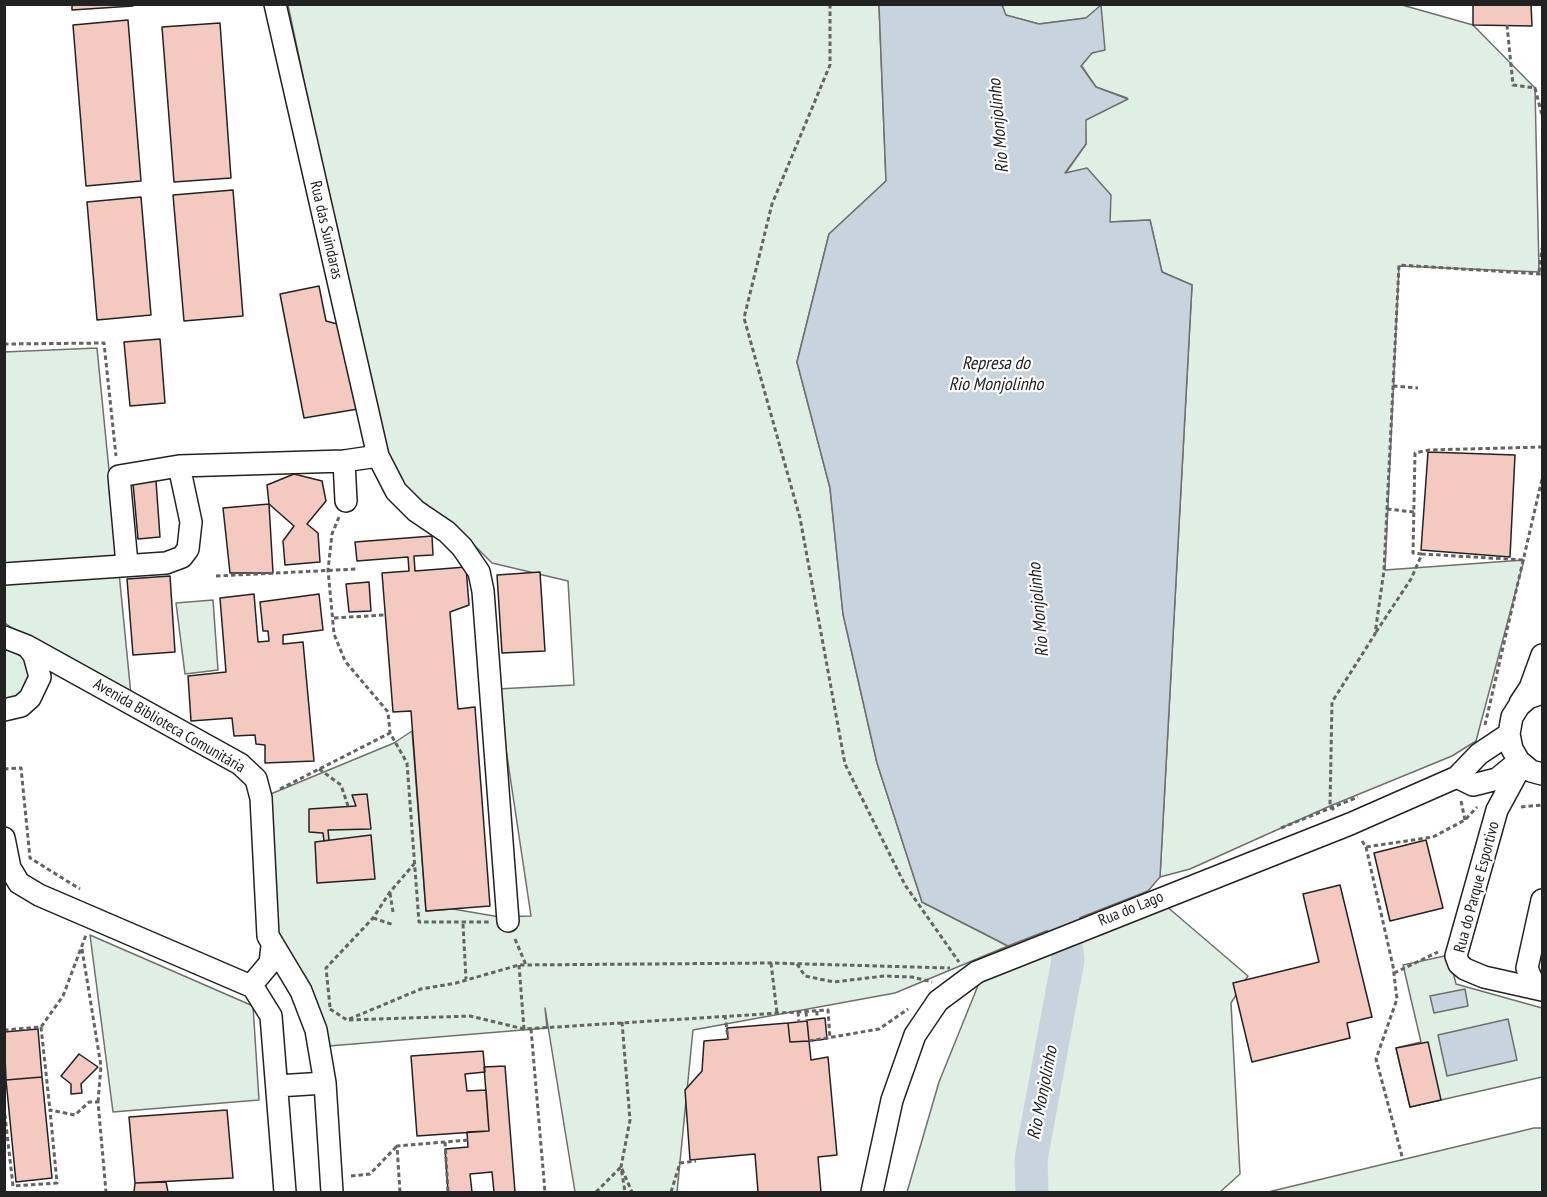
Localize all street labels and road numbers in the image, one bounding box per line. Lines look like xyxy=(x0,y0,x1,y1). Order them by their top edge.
street label: Rua das Suindaras xyxy=(305,179,347,281)
street label: Avenida Biblioteca Comunitária xyxy=(90,675,248,777)
street label: Rua do Parque Esportivo xyxy=(1450,819,1504,955)
street label: Rua do Lago xyxy=(1096,887,1166,931)

